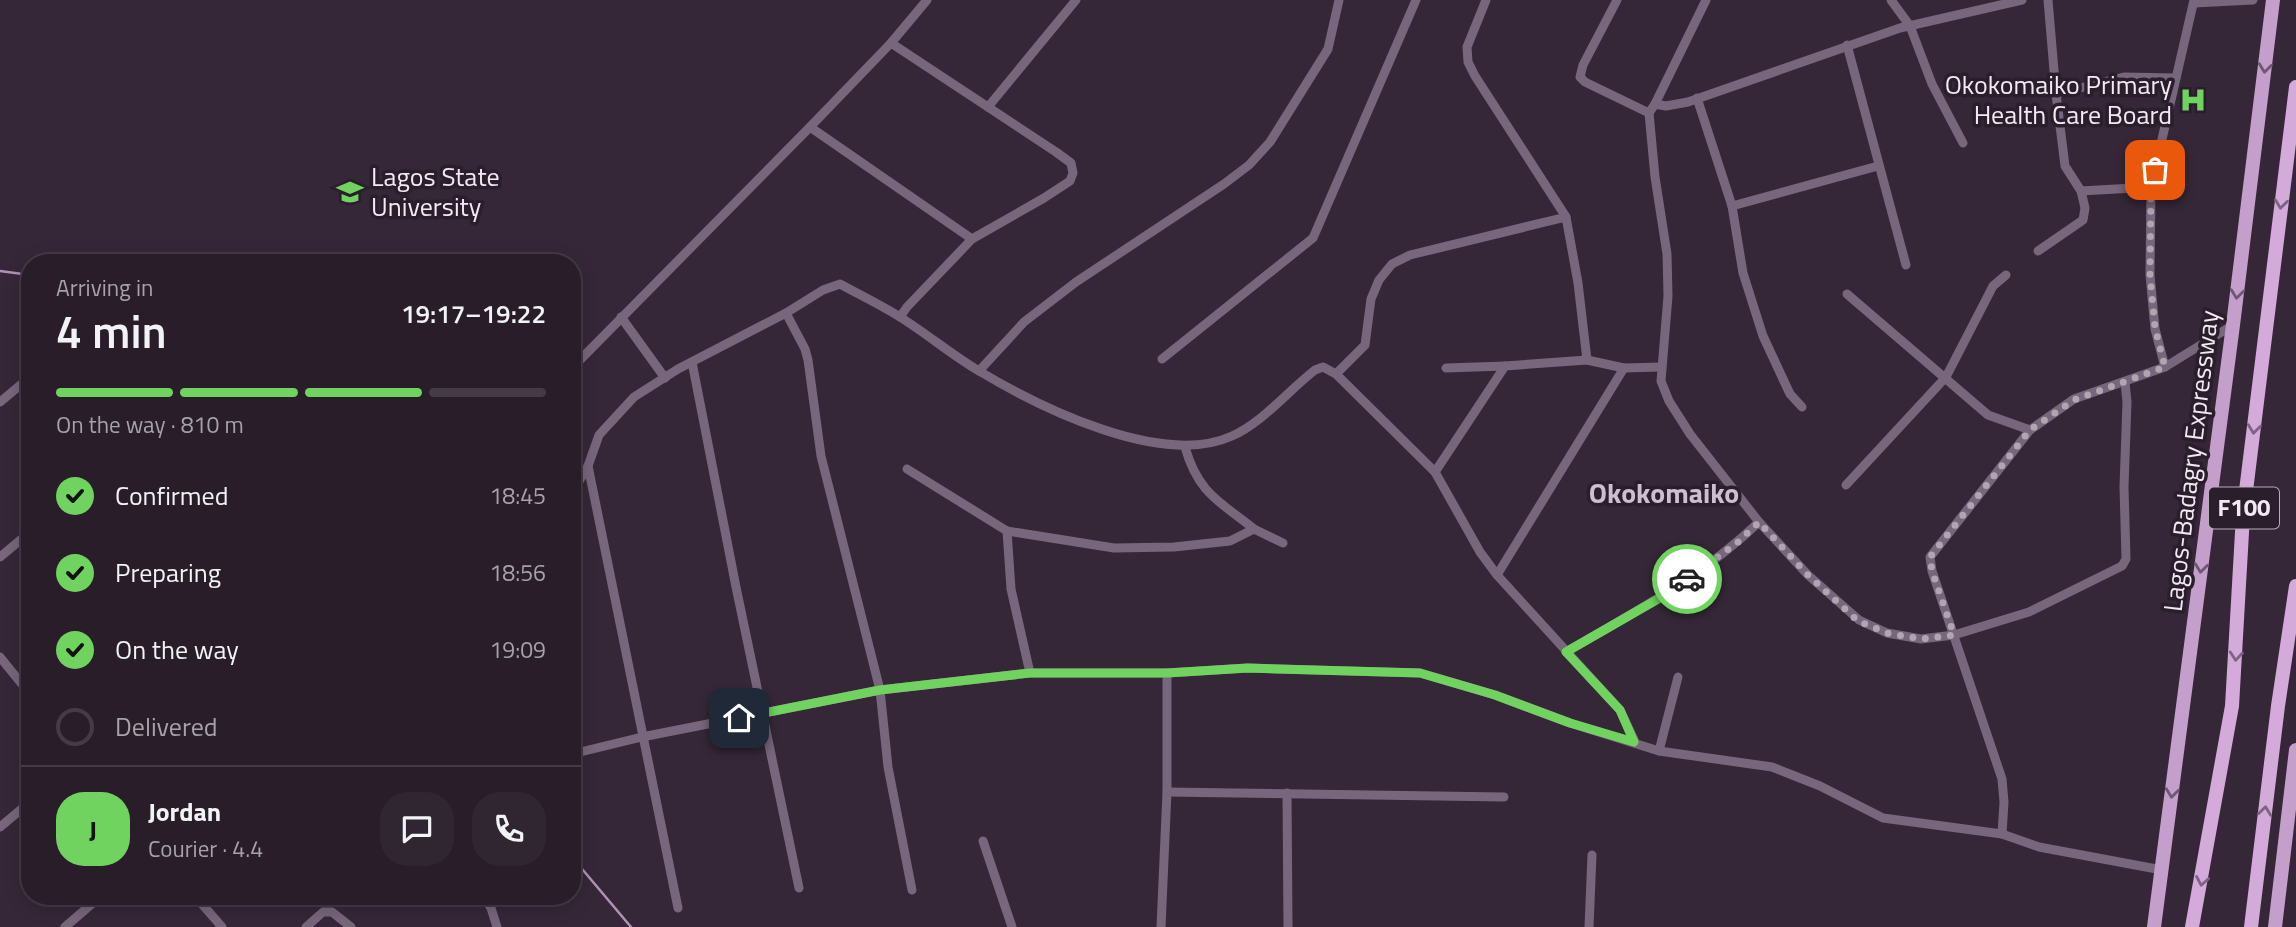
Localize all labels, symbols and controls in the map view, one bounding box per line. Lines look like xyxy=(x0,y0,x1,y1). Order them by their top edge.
one-way arrow xyxy=(2257,62,2272,74)
place label: Okokomaiko Primary Health Care Board xyxy=(1945,65,2172,134)
hospital icon: Okokomaiko Primary Health Care Board xyxy=(2178,85,2208,115)
pin xyxy=(2125,140,2185,200)
icon: bag xyxy=(2136,151,2174,189)
place label: Lagos State University xyxy=(371,157,500,226)
school or university icon: Lagos State University xyxy=(335,177,365,207)
one-way arrow xyxy=(2274,198,2289,210)
text: Arriving in xyxy=(56,270,153,305)
one-way arrow xyxy=(2230,288,2245,299)
text: 19:17–19:22 xyxy=(401,294,546,333)
text: 4 min xyxy=(56,296,167,366)
street label: Lagos-Badagry Expressway xyxy=(2153,308,2228,614)
text: On the way · 810 m xyxy=(56,407,244,442)
one-way arrow xyxy=(2246,424,2261,435)
district label: Okokomaiko xyxy=(1589,471,1739,514)
text: Confirmed xyxy=(115,476,229,515)
icon: check xyxy=(56,477,94,515)
text: 18:45 xyxy=(489,478,546,513)
road number: F100 xyxy=(2209,488,2279,528)
courier xyxy=(1652,544,1722,614)
text: Preparing xyxy=(115,553,221,592)
icon: check xyxy=(56,554,94,592)
text: 18:56 xyxy=(489,555,546,590)
icon: car xyxy=(1668,560,1706,598)
one-way arrow xyxy=(2194,562,2209,574)
text: On the way xyxy=(115,630,239,669)
icon: check xyxy=(56,631,94,669)
text: 19:09 xyxy=(489,632,546,667)
one-way arrow xyxy=(2229,651,2244,662)
pin xyxy=(709,688,769,748)
icon: home xyxy=(720,699,758,737)
text: Delivered xyxy=(115,707,218,746)
one-way arrow xyxy=(2164,787,2179,799)
text: Jordan xyxy=(148,792,221,831)
button: chat xyxy=(380,792,454,866)
button: phone xyxy=(472,792,546,866)
one-way arrow xyxy=(2258,805,2273,816)
text: J xyxy=(89,810,97,849)
text: Courier · 4.4 xyxy=(148,831,263,866)
one-way arrow xyxy=(2195,875,2210,887)

